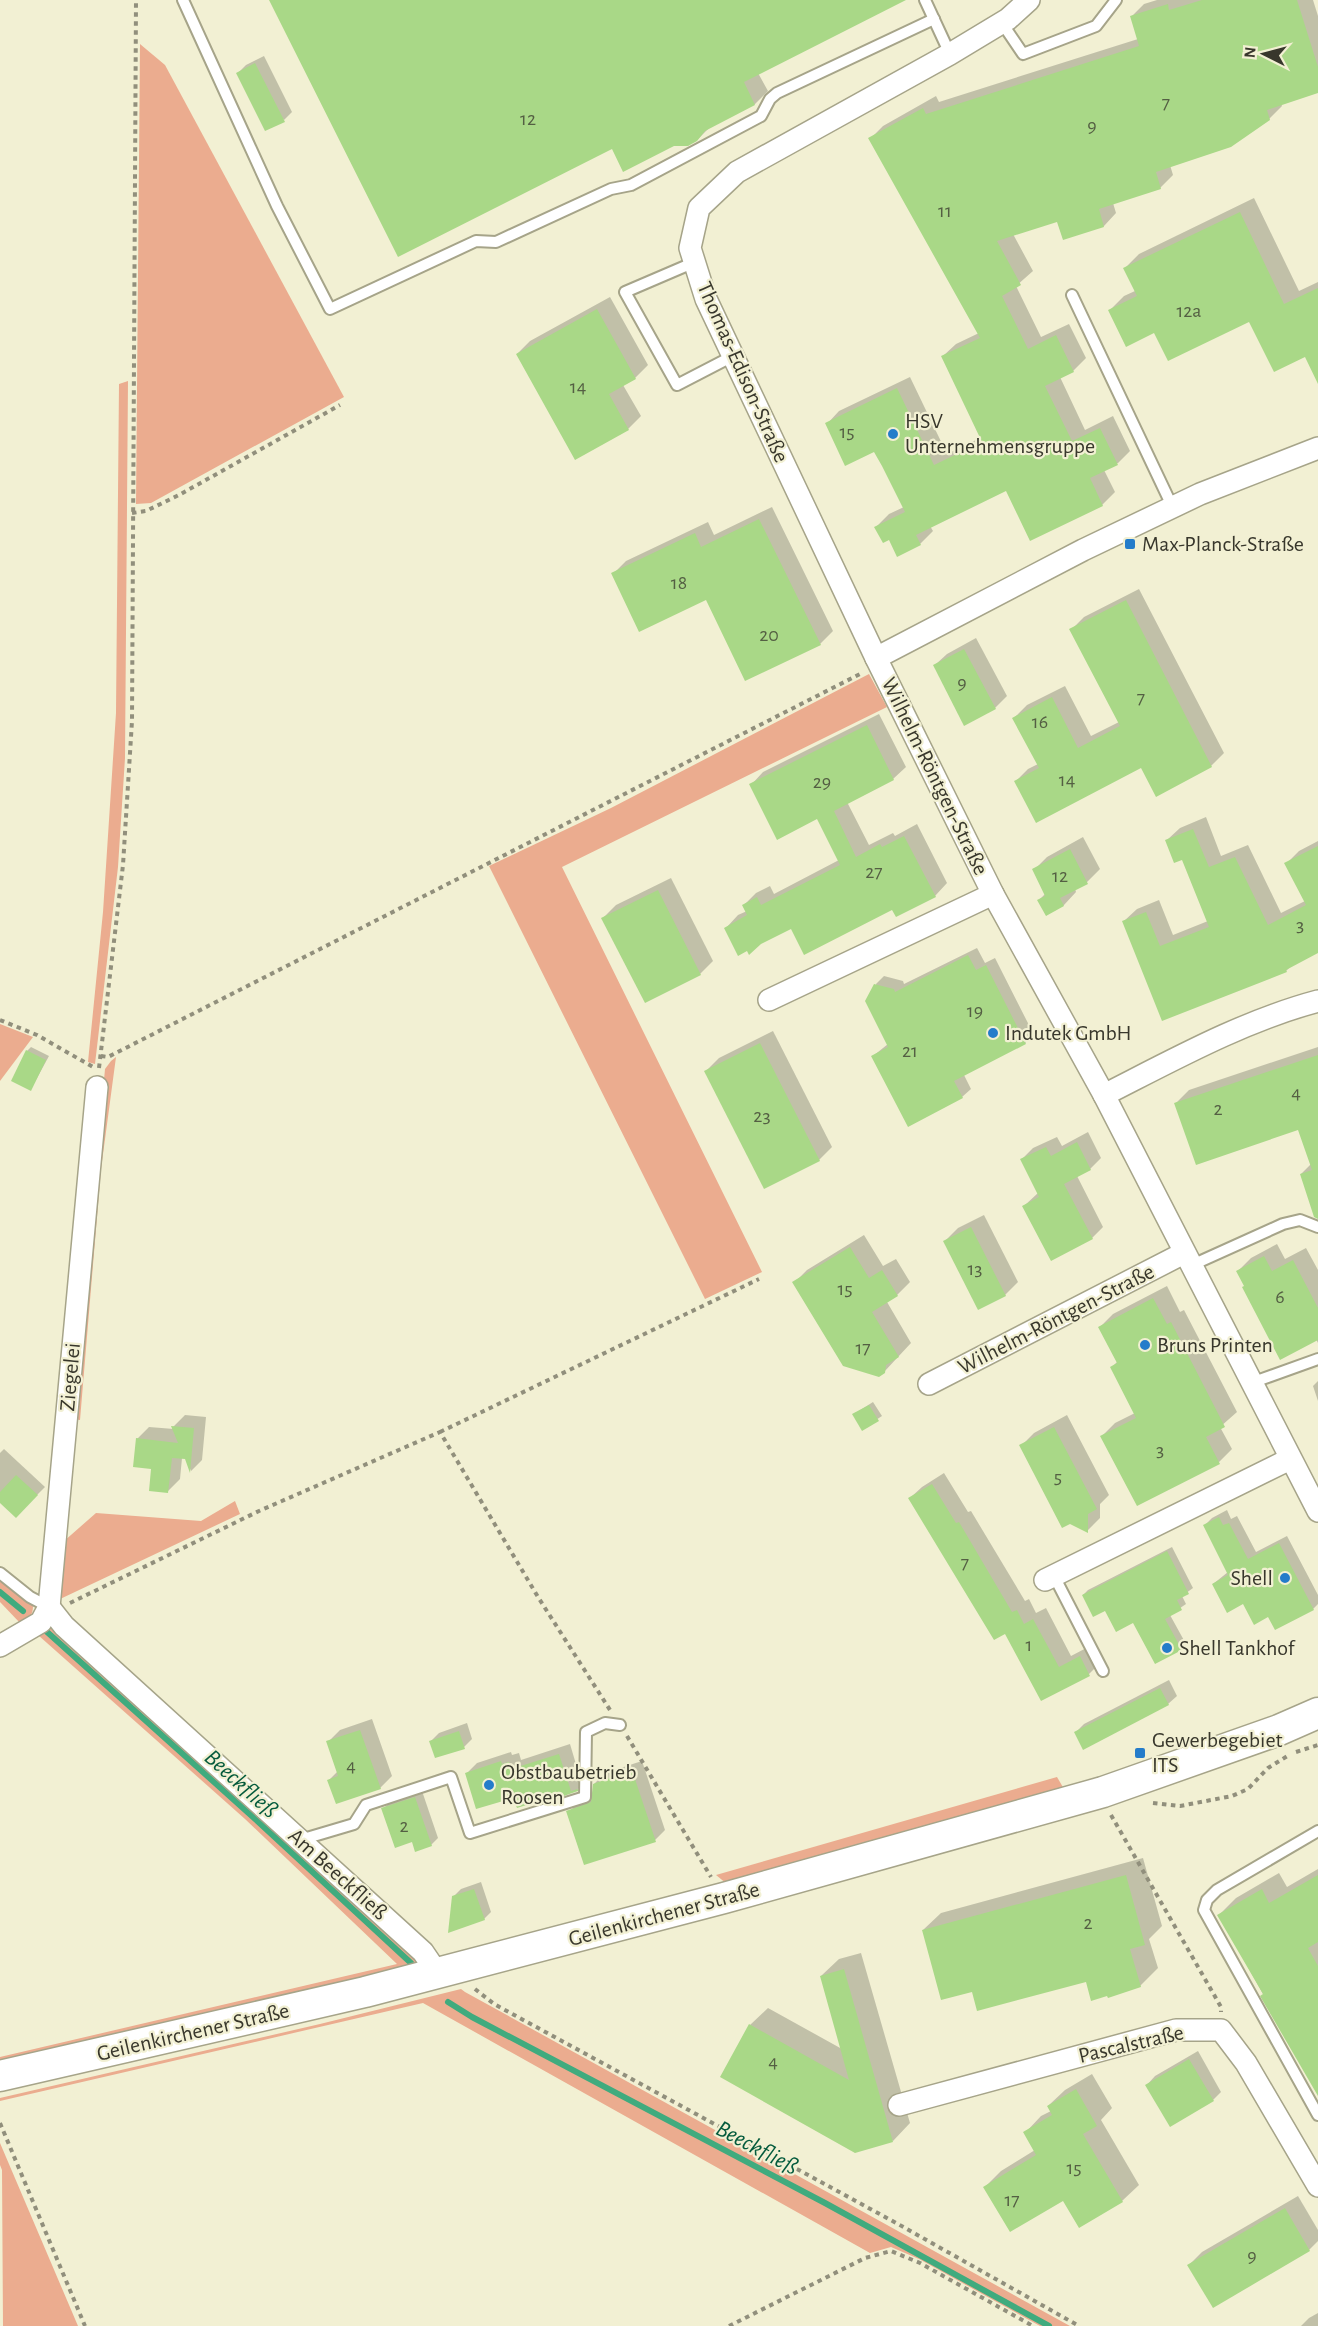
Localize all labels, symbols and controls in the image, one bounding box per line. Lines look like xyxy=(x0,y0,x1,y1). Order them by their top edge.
north arrow xyxy=(1234,24,1294,84)
text: N xyxy=(1242,46,1259,59)
house number: 7 xyxy=(1162,93,1170,113)
house number: 12 xyxy=(520,109,536,129)
house number: 9 xyxy=(1087,116,1097,136)
house number: 11 xyxy=(938,201,952,221)
street label: Thomas-Edison-Straße xyxy=(693,278,793,466)
house number: 12a xyxy=(1176,301,1202,321)
house number: 14 xyxy=(570,377,586,397)
place label: HSV Unternehmensgruppe xyxy=(905,410,1095,457)
house number: 15 xyxy=(839,422,855,442)
marker: HSV Unternehmensgruppe xyxy=(886,427,900,441)
place label: Max-Planck-Straße xyxy=(1142,533,1304,555)
marker: Max-Planck-Straße xyxy=(1123,537,1137,551)
house number: 18 xyxy=(671,573,687,593)
house number: 20 xyxy=(759,625,779,645)
house number: 9 xyxy=(957,673,967,693)
street label: Wilhelm-Röntgen-Straße xyxy=(878,674,992,878)
house number: 7 xyxy=(1137,688,1145,708)
house number: 16 xyxy=(1032,712,1048,732)
house number: 14 xyxy=(1059,770,1075,790)
house number: 29 xyxy=(813,772,831,792)
house number: 27 xyxy=(865,862,883,882)
house number: 12 xyxy=(1052,866,1068,886)
house number: 3 xyxy=(1296,915,1304,935)
house number: 19 xyxy=(967,1001,983,1021)
place label: Indutek GmbH xyxy=(1005,1022,1131,1044)
marker: Indutek GmbH xyxy=(986,1026,1000,1040)
house number: 21 xyxy=(902,1041,918,1061)
house number: 4 xyxy=(1291,1083,1301,1103)
house number: 2 xyxy=(1213,1099,1223,1119)
house number: 23 xyxy=(753,1106,771,1126)
house number: 13 xyxy=(967,1259,983,1279)
street label: Wilhelm-Röntgen-Straße xyxy=(954,1260,1158,1378)
house number: 15 xyxy=(837,1279,853,1299)
house number: 6 xyxy=(1275,1287,1285,1307)
place label: Bruns Printen xyxy=(1157,1334,1273,1356)
house number: 17 xyxy=(855,1338,871,1358)
marker: Bruns Printen xyxy=(1138,1338,1152,1352)
street label: Ziegelei xyxy=(56,1342,84,1412)
house number: 3 xyxy=(1156,1440,1164,1460)
house number: 5 xyxy=(1054,1467,1062,1487)
house number: 7 xyxy=(961,1553,969,1573)
place label: Shell xyxy=(1230,1567,1273,1589)
marker: Shell xyxy=(1278,1571,1292,1585)
house number: 1 xyxy=(1026,1635,1032,1655)
place label: Shell Tankhof xyxy=(1179,1637,1296,1659)
marker: Shell Tankhof xyxy=(1160,1641,1174,1655)
place label: Gewerbegebiet ITS xyxy=(1152,1729,1283,1776)
water label: Beeckfließ xyxy=(200,1745,282,1823)
marker: Gewerbegebiet ITS xyxy=(1133,1746,1147,1760)
house number: 4 xyxy=(346,1756,356,1776)
place label: Obstbaubetrieb Roosen xyxy=(501,1761,636,1808)
marker: Obstbaubetrieb Roosen xyxy=(482,1778,496,1792)
house number: 2 xyxy=(399,1816,409,1836)
street label: Am Beeckfließ xyxy=(284,1824,392,1924)
street label: Geilenkirchener Straße xyxy=(566,1878,762,1950)
house number: 2 xyxy=(1083,1913,1093,1933)
street label: Geilenkirchener Straße xyxy=(95,1999,291,2065)
street label: Pascalstraße xyxy=(1076,2021,1186,2067)
house number: 4 xyxy=(768,2052,778,2072)
water label: Beeckfließ xyxy=(712,2116,802,2180)
house number: 15 xyxy=(1066,2158,1082,2178)
house number: 17 xyxy=(1004,2190,1020,2210)
house number: 9 xyxy=(1247,2246,1257,2266)

